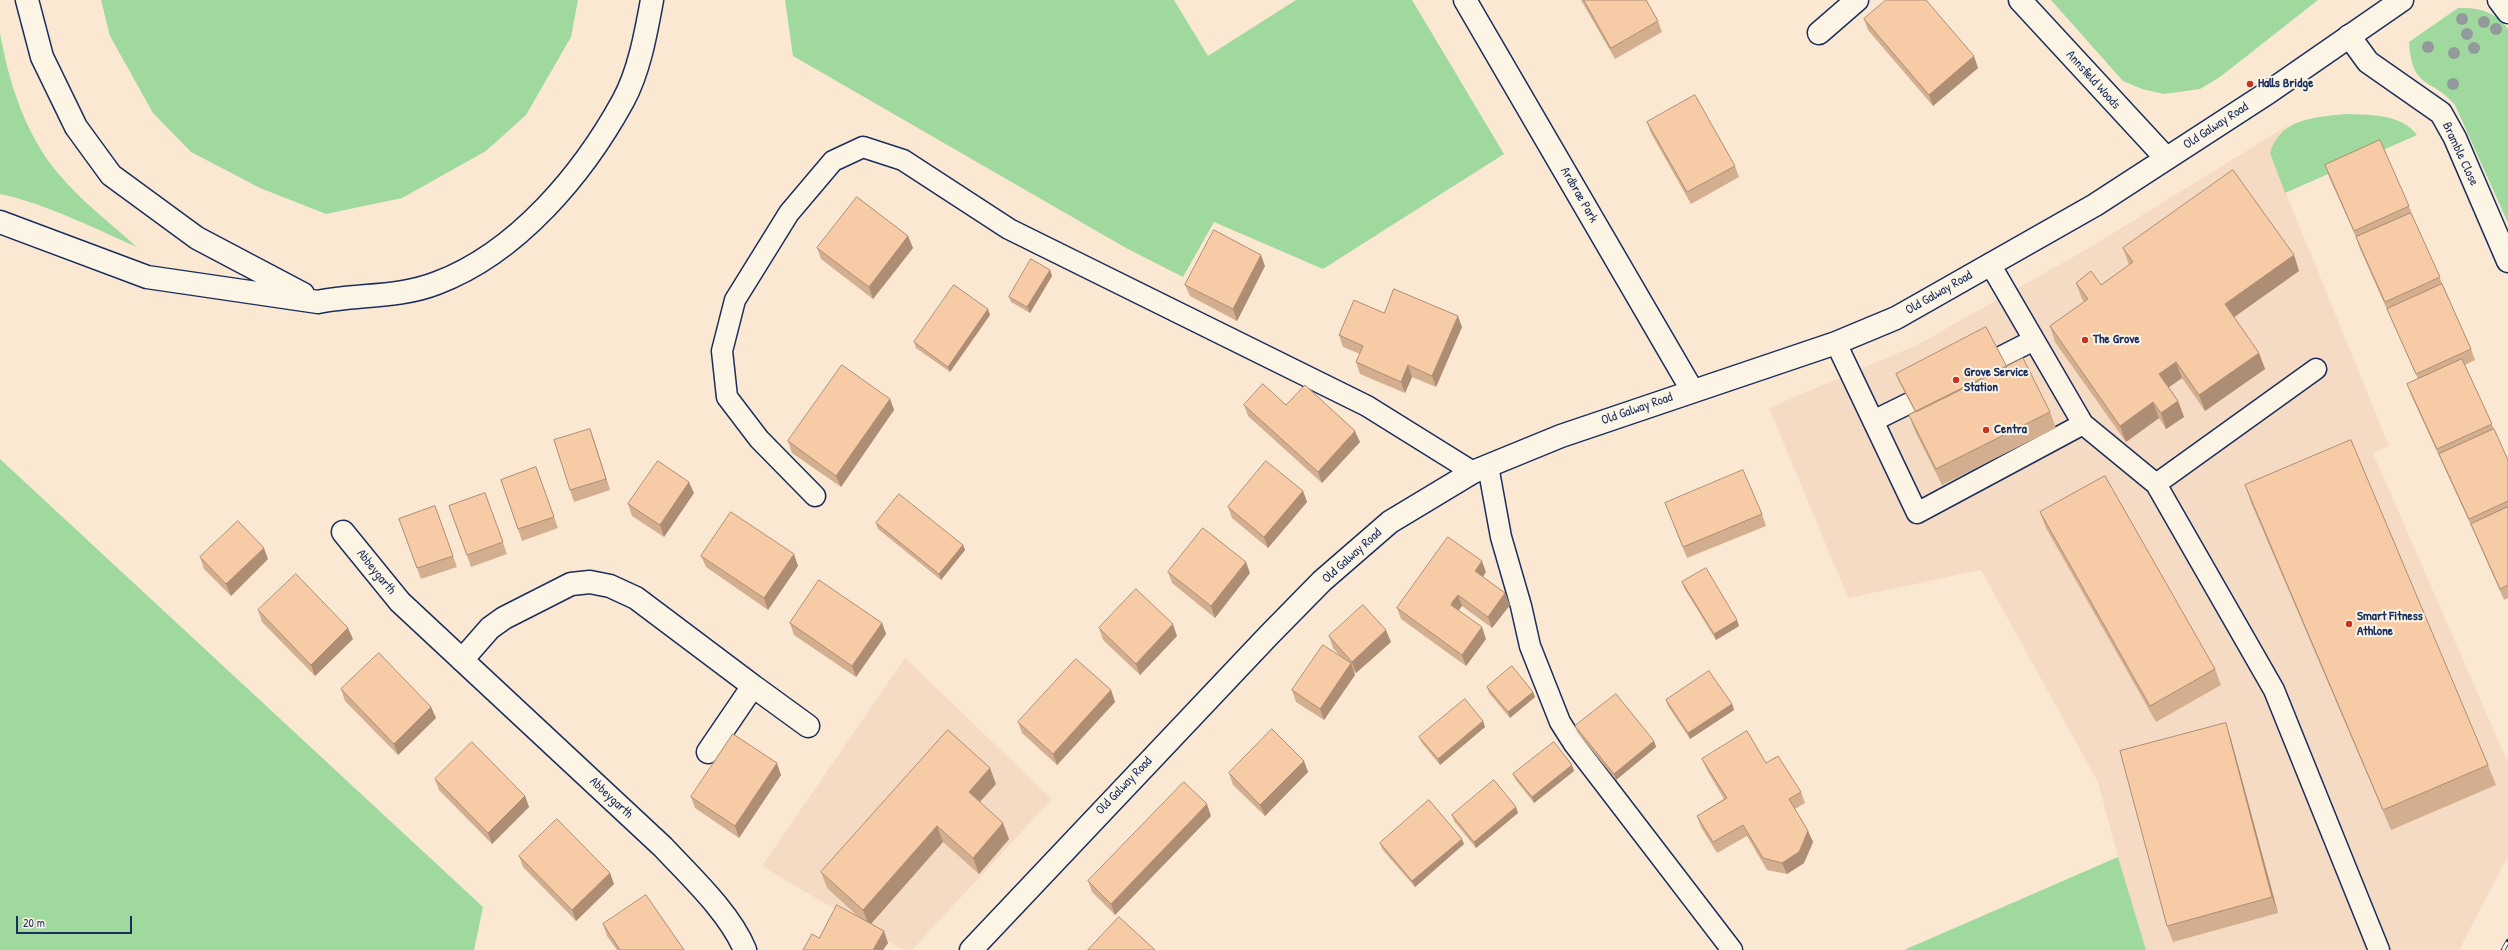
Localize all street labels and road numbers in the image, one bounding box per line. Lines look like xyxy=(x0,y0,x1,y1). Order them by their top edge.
street label: Annsfield Woods xyxy=(2063,47,2123,113)
street label: Old Galway Road xyxy=(2181,99,2251,153)
street label: Bramble Close xyxy=(2438,120,2482,188)
street label: Ardbrae Park xyxy=(1557,164,1601,226)
street label: Old Galway Road xyxy=(1903,268,1975,318)
street label: Old Galway Road xyxy=(1599,390,1675,428)
street label: Old Galway Road xyxy=(1319,525,1385,587)
street label: Abbeygarth xyxy=(353,546,399,598)
street label: Old Galway Road xyxy=(1093,754,1155,818)
street label: Abbeygarth xyxy=(586,774,636,822)

